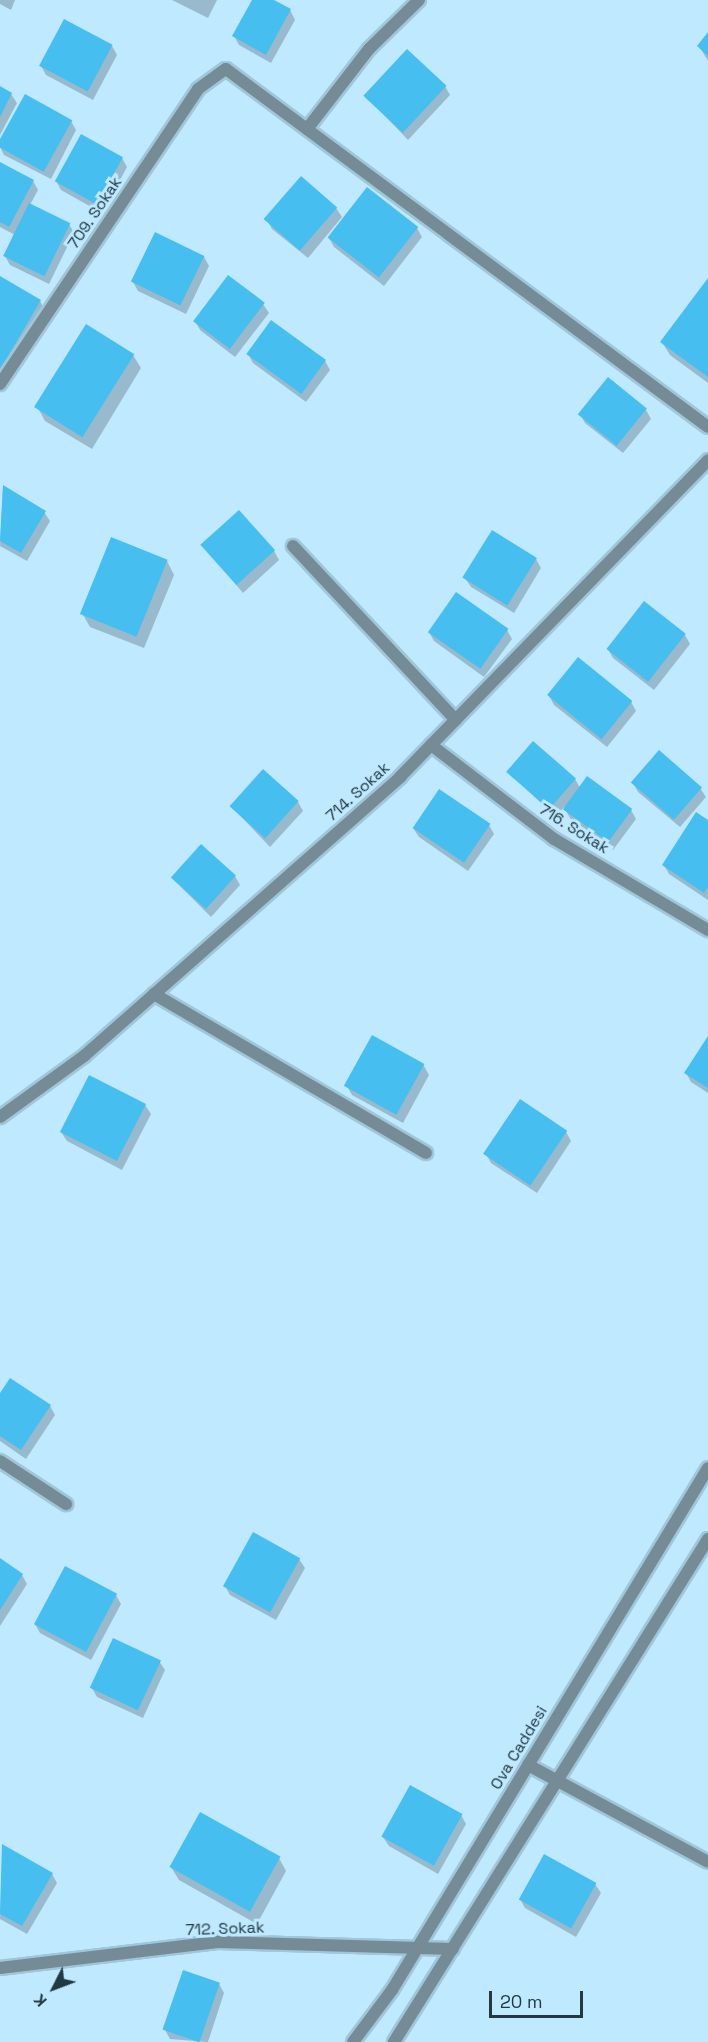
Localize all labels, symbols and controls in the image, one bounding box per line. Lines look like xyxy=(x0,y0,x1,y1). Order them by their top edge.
street label: 709. Sokak xyxy=(64,173,126,253)
street label: 714. Sokak xyxy=(322,758,394,826)
street label: 716. Sokak xyxy=(535,800,613,858)
street label: Ova Caddesi xyxy=(487,1703,551,1793)
street label: 712. Sokak xyxy=(185,1918,265,1940)
north arrow xyxy=(24,1958,84,2018)
scale bar xyxy=(492,1979,586,2017)
text: K xyxy=(29,1990,51,2011)
text: 20 m xyxy=(500,1990,543,2013)

